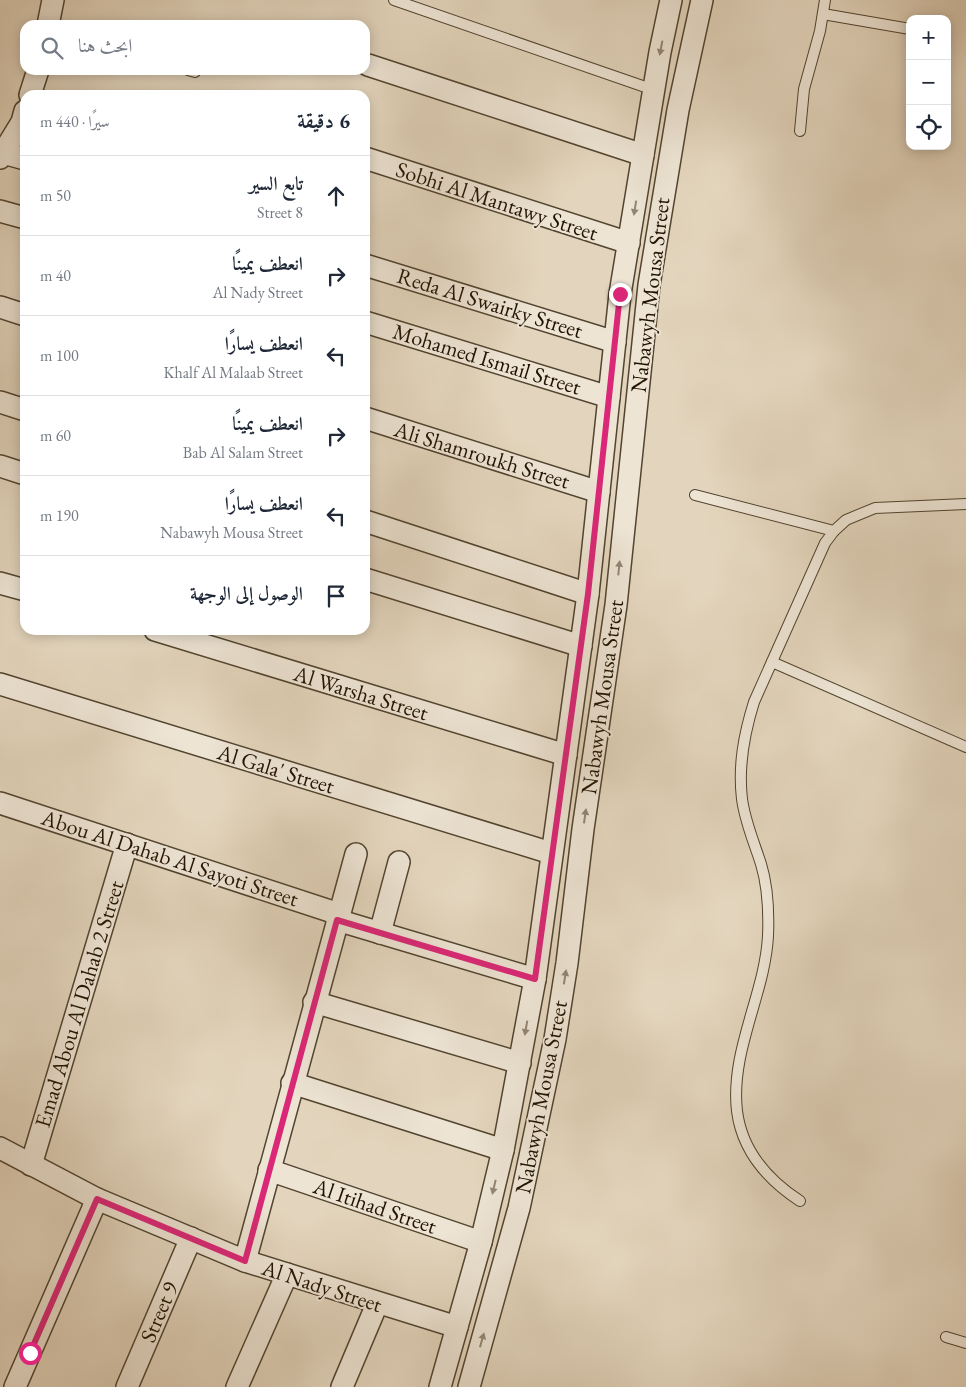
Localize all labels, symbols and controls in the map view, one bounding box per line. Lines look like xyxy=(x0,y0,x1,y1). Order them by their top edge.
map controls xyxy=(906,15,951,150)
button: + xyxy=(906,15,951,60)
search box xyxy=(20,20,370,75)
text: ابحث هنا xyxy=(78,33,132,58)
icon: search xyxy=(38,34,66,62)
one-way arrow xyxy=(657,40,665,56)
button: − xyxy=(906,60,951,105)
button: locate xyxy=(906,105,951,150)
text: 6 دقيقة xyxy=(297,107,350,134)
text: سيرًا · 440 m xyxy=(40,111,110,132)
street label: Sobhi Al Mantawy Street xyxy=(392,155,602,247)
text: تابع السير xyxy=(249,171,303,196)
icon: ahead xyxy=(322,182,350,210)
text: 50 m xyxy=(40,185,71,206)
street label: Nabawyh Mousa Street xyxy=(624,196,676,394)
one-way arrow xyxy=(630,200,638,216)
text: Street 8 xyxy=(257,202,303,223)
text: انعطف يمينًا xyxy=(232,251,303,276)
street label: Reda Al Swairky Street xyxy=(394,261,586,345)
icon: right xyxy=(322,262,350,290)
text: 40 m xyxy=(40,265,71,286)
text: Al Nady Street xyxy=(212,282,303,303)
route end xyxy=(609,283,632,306)
street label: Mohamed Ismail Street xyxy=(390,317,585,401)
text: انعطف يسارًا xyxy=(225,331,303,356)
icon: left xyxy=(322,342,350,370)
text: 100 m xyxy=(40,345,79,366)
text: Khalf Al Malaab Street xyxy=(164,362,303,383)
text: انعطف يمينًا xyxy=(232,411,303,436)
street label: Ali Shamroukh Street xyxy=(390,414,573,495)
icon: right xyxy=(322,422,350,450)
text: 60 m xyxy=(40,425,71,446)
text: Bab Al Salam Street xyxy=(183,442,303,463)
text: انعطف يسارًا xyxy=(225,491,303,516)
icon: left xyxy=(322,502,350,530)
text: 190 m xyxy=(40,505,79,526)
text: Nabawyh Mousa Street xyxy=(160,522,303,543)
one-way arrow xyxy=(615,560,623,576)
text: الوصول إلى الوجهة xyxy=(190,581,303,606)
icon: arrive xyxy=(322,582,350,610)
street label: Nabawyh Mousa Street xyxy=(574,598,630,796)
street label: Al Warsha Street xyxy=(289,659,432,727)
street label: Al Gala' Street xyxy=(213,737,338,801)
street label: Abou Al Dahab Al Sayoti Street xyxy=(37,802,302,913)
one-way arrow xyxy=(581,808,589,824)
street label: Emad Abou Al Dahab 2 Street xyxy=(28,877,130,1131)
one-way arrow xyxy=(561,969,569,985)
street label: Nabawyh Mousa Street xyxy=(508,998,574,1196)
one-way arrow xyxy=(522,1021,530,1037)
street label: Al Itihad Street xyxy=(309,1171,441,1241)
one-way arrow xyxy=(490,1180,498,1195)
street label: Al Nady Street xyxy=(257,1253,386,1319)
street label: Street 9 xyxy=(133,1277,185,1347)
one-way arrow xyxy=(478,1332,486,1348)
route start xyxy=(19,1342,42,1365)

